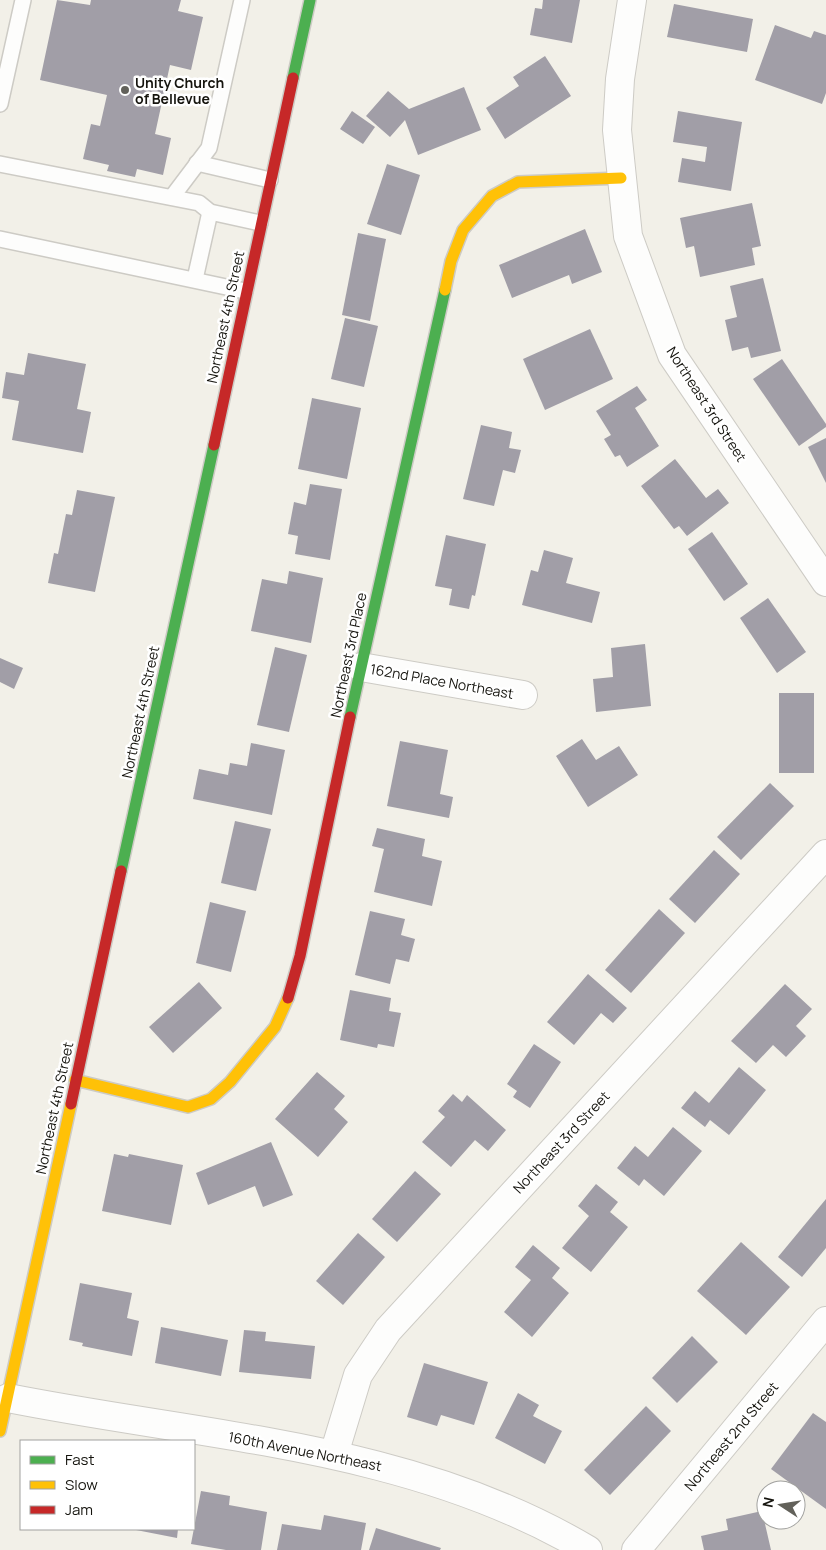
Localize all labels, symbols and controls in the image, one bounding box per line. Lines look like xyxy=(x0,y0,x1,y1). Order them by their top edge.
place label: Unity Church of Bellevue xyxy=(135,73,224,108)
marker: Unity Church of Bellevue xyxy=(119,84,131,96)
street label: Northeast 4th Street xyxy=(202,249,248,385)
street label: Northeast 3rd Street xyxy=(663,343,751,465)
street label: Northeast 3rd Place xyxy=(325,591,371,719)
street label: Northeast 4th Street xyxy=(117,644,163,780)
street label: 162nd Place Northeast xyxy=(369,659,515,703)
street label: Northeast 4th Street xyxy=(31,1040,77,1176)
street label: Northeast 3rd Street xyxy=(509,1087,614,1197)
street label: Northeast 2nd Street xyxy=(680,1377,783,1495)
street label: 160th Avenue Northeast xyxy=(227,1427,384,1475)
legend xyxy=(20,1440,195,1530)
text: Fast xyxy=(65,1449,94,1470)
text: Slow xyxy=(65,1474,98,1495)
north arrow xyxy=(756,1480,806,1530)
text: N xyxy=(757,1495,778,1509)
text: Jam xyxy=(65,1499,93,1520)

